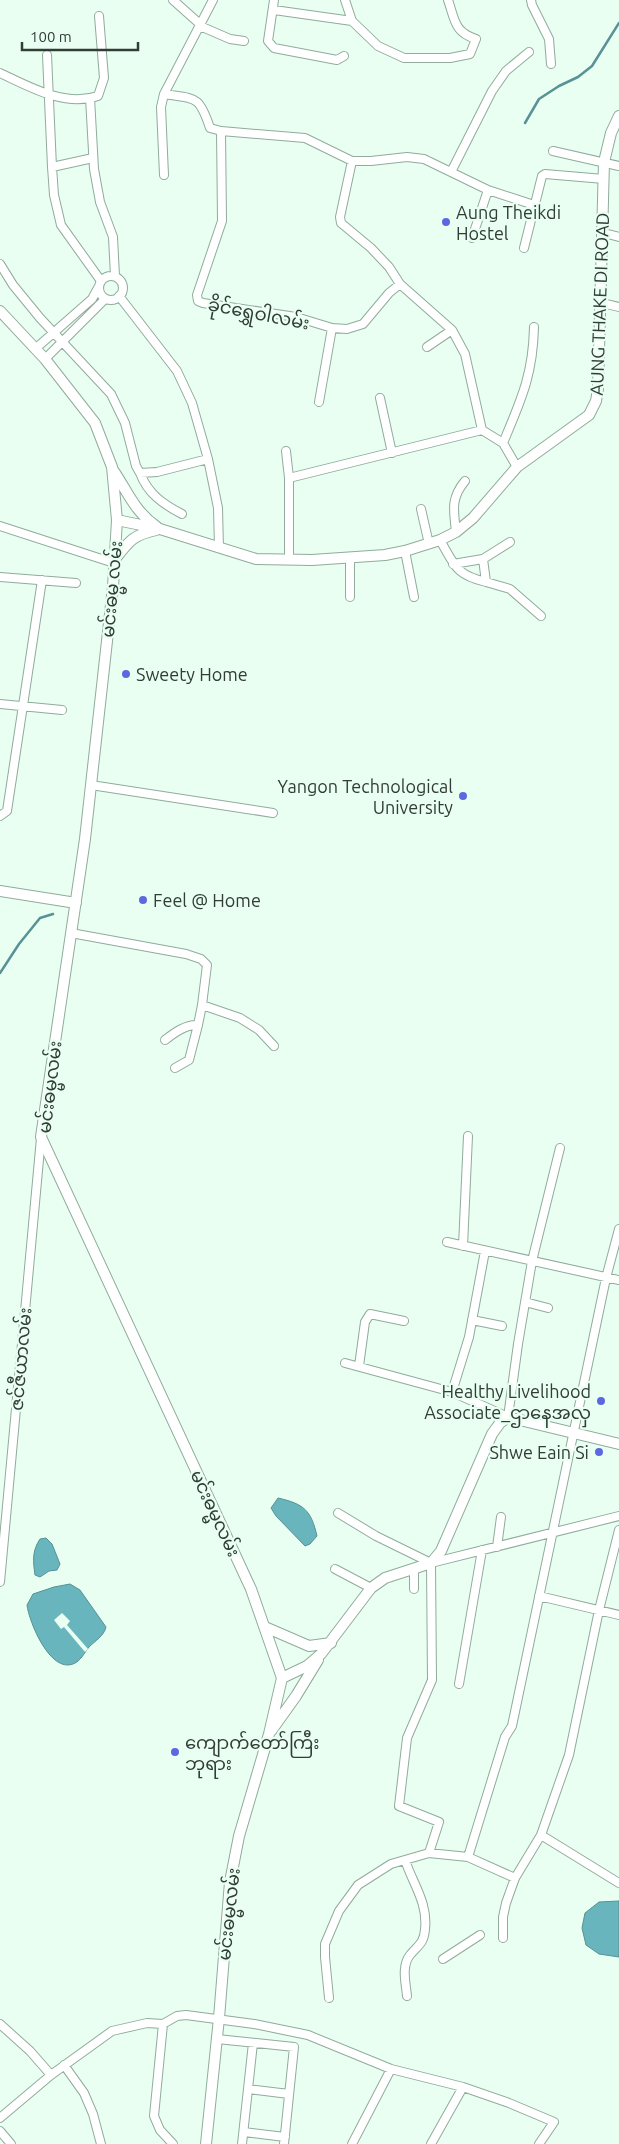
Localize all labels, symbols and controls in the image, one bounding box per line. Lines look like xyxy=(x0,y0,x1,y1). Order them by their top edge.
scale bar xyxy=(22,20,139,52)
text: 100 m xyxy=(30,28,72,45)
place label: Aung Theikdi Hostel xyxy=(456,202,561,243)
street label: AUNG THAKE DI ROAD xyxy=(586,212,612,396)
marker: Aung Theikdi Hostel xyxy=(440,216,452,228)
street label: ခိုင်ရွှေဝါလမ်း xyxy=(205,290,312,339)
street label: မင်းဓမ္မ လမ်း xyxy=(95,540,132,639)
place label: Sweety Home xyxy=(136,664,248,684)
marker: Sweety Home xyxy=(120,668,132,680)
place label: Yangon Technological University xyxy=(278,776,453,817)
marker: Yangon Technological University xyxy=(457,790,469,802)
place label: Feel @ Home xyxy=(153,890,261,910)
marker: Feel @ Home xyxy=(137,894,149,906)
street label: မင်းဓမ္မလမ်း xyxy=(31,1039,71,1135)
street label: ဇင်ဇီယာလမ်း xyxy=(3,1306,34,1411)
place label: Healthy Livelihood Associate_ဌာနေအလှ xyxy=(424,1381,591,1428)
marker: Healthy Livelihood Associate_ဌာနေအလှ xyxy=(595,1395,607,1407)
place label: Shwe Eain Si xyxy=(489,1442,589,1462)
marker: Shwe Eain Si xyxy=(593,1446,605,1458)
street label: မင်းဓမ္မလမ်း xyxy=(181,1466,247,1562)
place label: ကျောက်တော်ကြီး ဘုရား xyxy=(185,1729,320,1779)
marker: ကျောက်တော်ကြီး ဘုရား xyxy=(169,1746,181,1758)
street label: မင်းဓမ္မလမ်း xyxy=(211,1866,249,1962)

